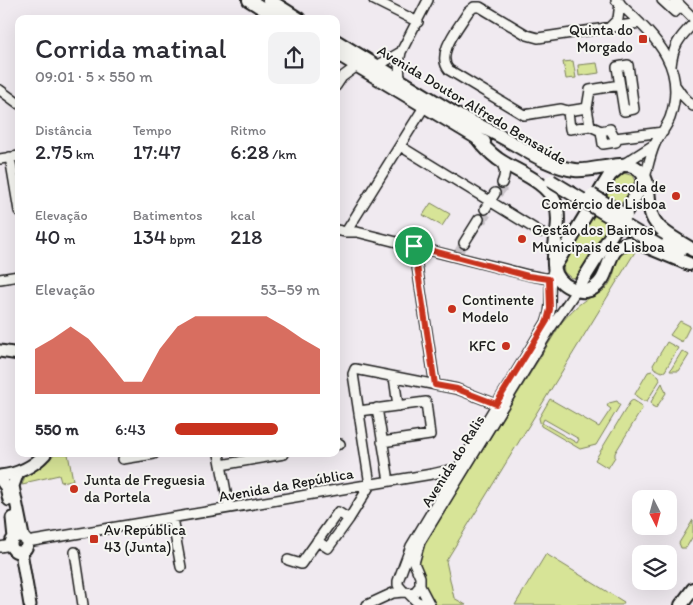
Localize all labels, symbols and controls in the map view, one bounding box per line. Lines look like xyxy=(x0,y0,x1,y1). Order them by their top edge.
place label: Quinta do Morgado xyxy=(569,21,633,56)
text: Corrida matinal xyxy=(35,31,226,65)
button: share xyxy=(268,32,320,84)
marker: Quinta do Morgado xyxy=(637,33,649,45)
street label: Avenida Doutor Alfredo Bensaúde xyxy=(374,41,570,169)
text: 09:01 · 5 × 550 m xyxy=(35,67,153,86)
text: Distância xyxy=(35,122,92,139)
text: Tempo xyxy=(133,122,172,139)
text: Ritmo xyxy=(230,122,266,139)
text: 2.75 xyxy=(35,139,73,164)
text: 17:47 xyxy=(133,139,181,164)
text: 6:28 xyxy=(230,139,269,164)
text: km xyxy=(73,146,94,163)
text: /km xyxy=(269,146,297,163)
place label: Escola de Comércio de Lisboa xyxy=(541,178,666,213)
marker: Escola de Comércio de Lisboa xyxy=(670,190,682,202)
text: Elevação xyxy=(35,207,88,224)
text: Batimentos xyxy=(133,207,202,224)
text: kcal xyxy=(230,207,255,224)
place label: Gestão dos Bairros Municipais de Lisboa xyxy=(532,221,665,256)
text: 40 xyxy=(35,224,61,249)
text: 134 xyxy=(133,224,166,249)
text: 218 xyxy=(230,224,263,249)
pin xyxy=(393,225,435,267)
text: m xyxy=(61,231,76,248)
text: bpm xyxy=(166,231,196,248)
icon: arrive xyxy=(400,232,428,260)
marker: Gestão dos Bairros Municipais de Lisboa xyxy=(516,233,528,245)
text: Elevação xyxy=(35,280,95,299)
text: 53–59 m xyxy=(260,280,320,299)
place label: Continente Modelo xyxy=(462,291,534,326)
marker: Continente Modelo xyxy=(446,303,458,315)
place label: KFC xyxy=(469,337,496,355)
marker: KFC xyxy=(500,340,512,352)
street label: Avenida do Ralis xyxy=(417,411,489,510)
text: 550 m xyxy=(35,420,79,439)
text: 6:43 xyxy=(115,420,146,439)
street label: Avenida da República xyxy=(217,464,355,506)
place label: Junta de Freguesia da Portela xyxy=(84,471,205,506)
marker: Junta de Freguesia da Portela xyxy=(68,483,80,495)
north arrow xyxy=(632,490,678,535)
map controls xyxy=(632,490,677,590)
place label: Av República 43 (Junta) xyxy=(104,521,186,556)
marker: Av República 43 (Junta) xyxy=(88,533,100,545)
button: layers xyxy=(632,545,677,590)

